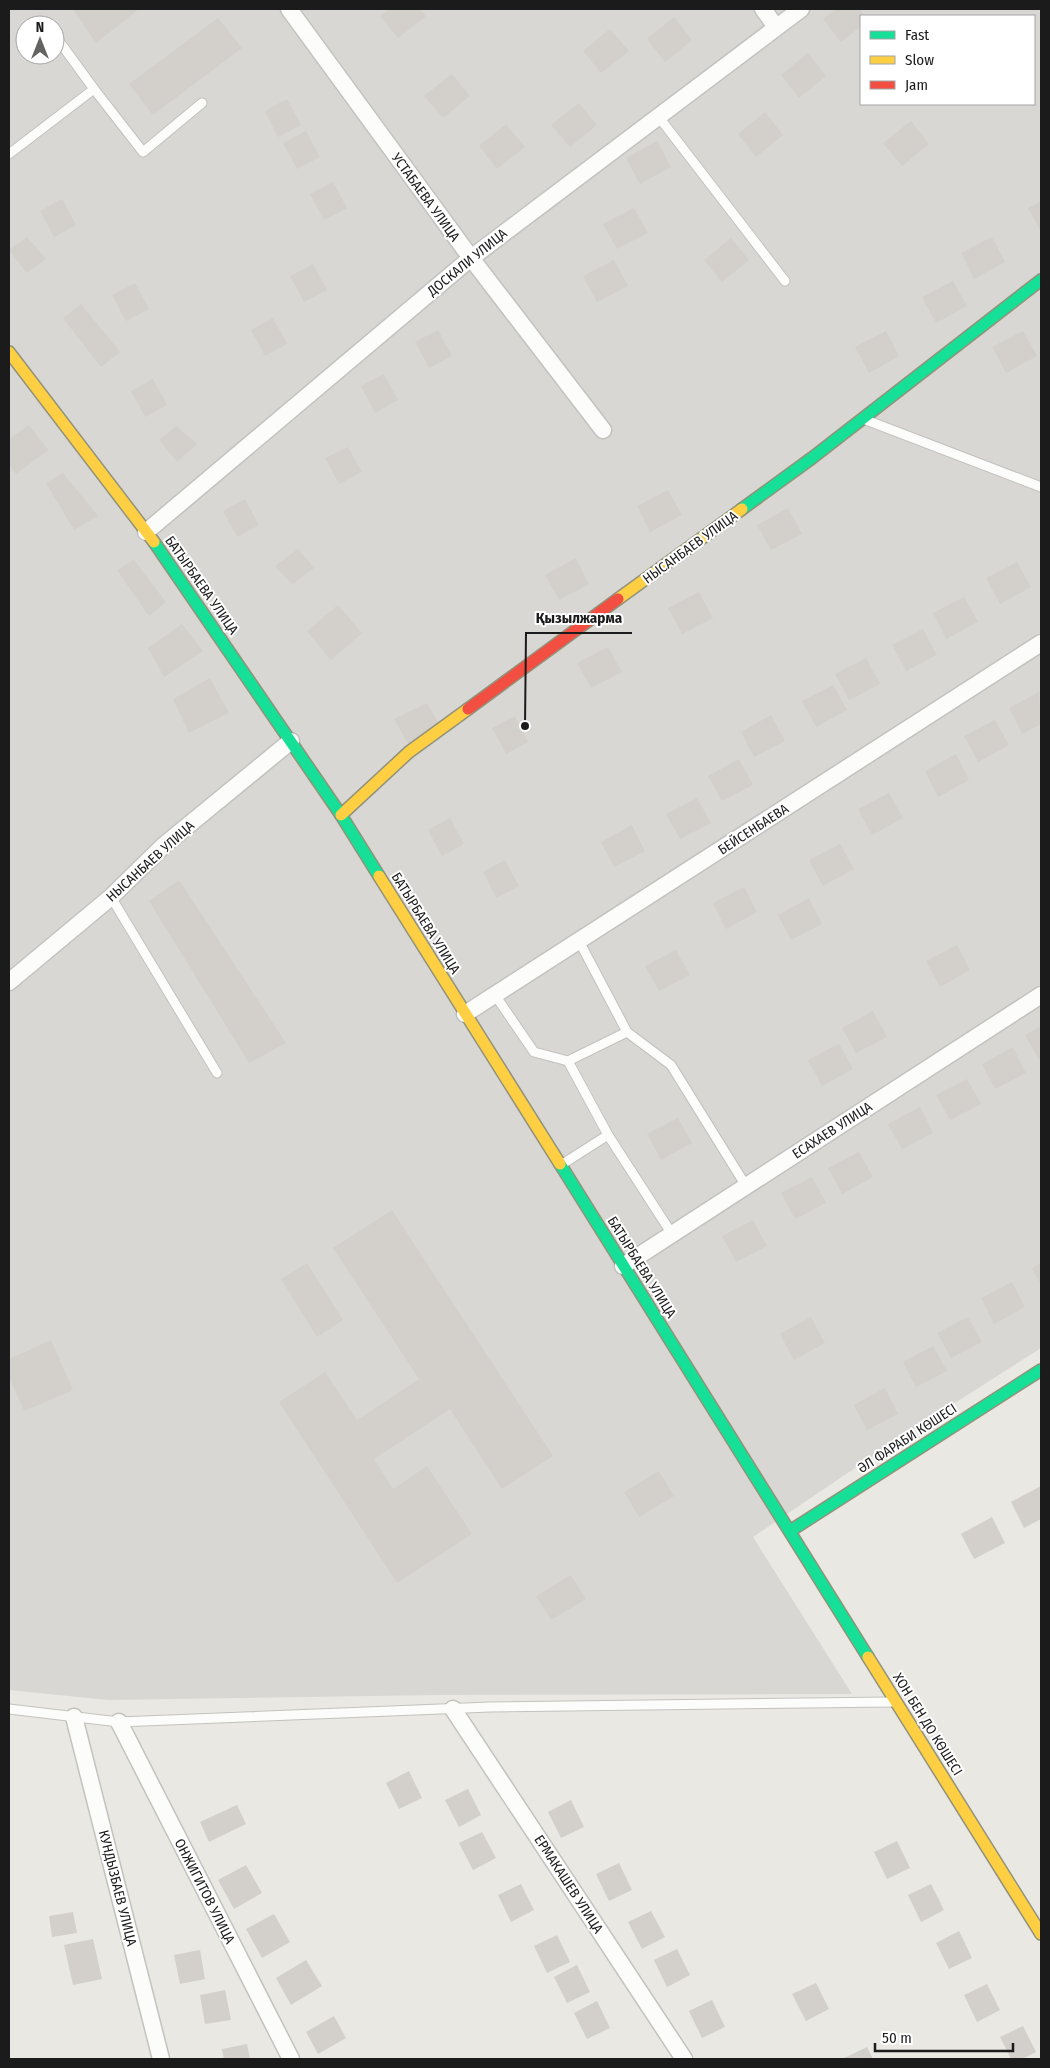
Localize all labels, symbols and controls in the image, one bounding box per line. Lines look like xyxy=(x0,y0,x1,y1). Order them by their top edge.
north arrow xyxy=(15,15,65,65)
legend xyxy=(860,15,1035,105)
text: N xyxy=(36,19,44,36)
text: Fast xyxy=(905,26,929,44)
text: Slow xyxy=(905,51,934,69)
text: Jam xyxy=(905,76,928,94)
street label: УСТАБАЕВА УЛИЦА xyxy=(387,149,464,245)
street label: ДОСКАЛИ УЛИЦА xyxy=(423,225,511,300)
street label: НЫСАНБАЕВ УЛИЦА xyxy=(640,507,741,587)
street label: БАТЫРБАЕВА УЛИЦА xyxy=(161,533,242,638)
callout: Қызылжарма xyxy=(526,603,632,633)
text: Қызылжарма xyxy=(536,609,623,627)
street label: БЕЙСЕНБАЕВА xyxy=(715,800,792,859)
street label: НЫСАНБАЕВ УЛИЦА xyxy=(103,817,198,905)
street label: БАТЫРБАЕВА УЛИЦА xyxy=(388,869,464,978)
street label: ЕСАХАЕВ УЛИЦА xyxy=(789,1098,876,1163)
street label: БАТЫРБАЕВА УЛИЦА xyxy=(604,1213,680,1322)
street label: ӘЛ ФАРАБИ КӨШЕСІ xyxy=(855,1400,960,1477)
street label: ХОН БЕН ДО КӨШЕСІ xyxy=(889,1670,966,1779)
street label: КУНДЫЗБАЕВ УЛИЦА xyxy=(95,1828,140,1948)
street label: ЕРМАКАШЕВ УЛИЦА xyxy=(530,1832,607,1937)
street label: ОНЖИГИТОВ УЛИЦА xyxy=(171,1836,239,1947)
scale bar xyxy=(875,2020,1012,2052)
text: 50 m xyxy=(882,2029,912,2047)

